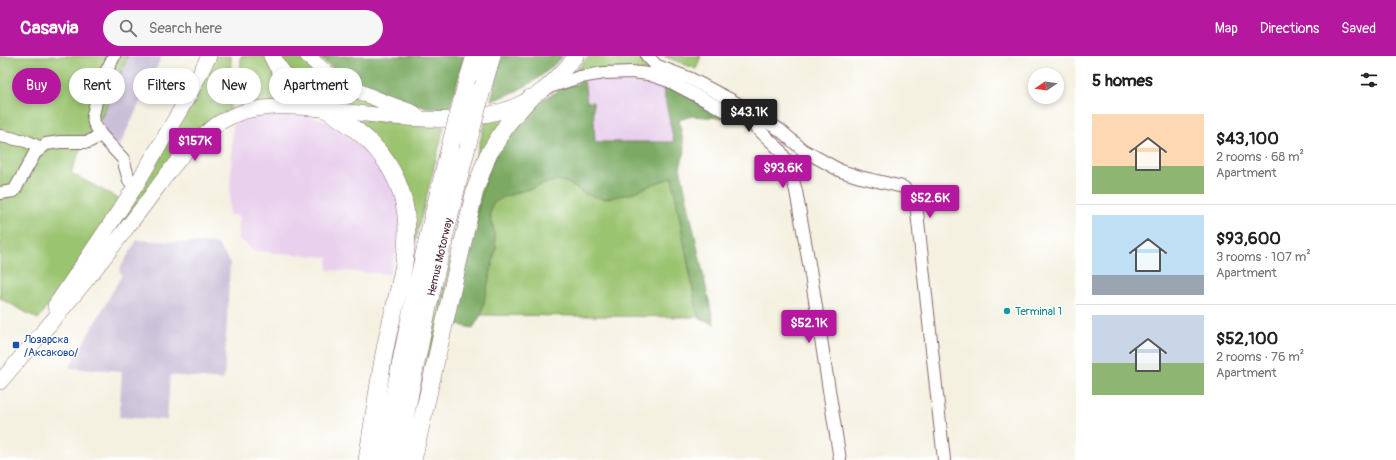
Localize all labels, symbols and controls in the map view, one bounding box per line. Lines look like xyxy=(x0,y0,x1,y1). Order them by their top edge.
search box xyxy=(103,10,383,46)
text: Casavia xyxy=(20,16,79,40)
icon: search xyxy=(117,17,139,39)
text: Search here xyxy=(149,19,222,38)
text: Map xyxy=(1215,20,1238,37)
text: Directions xyxy=(1260,20,1319,37)
text: Saved xyxy=(1341,20,1376,37)
chip: Buy xyxy=(12,68,61,104)
chip: Rent xyxy=(69,68,125,104)
chip: Filters xyxy=(133,68,199,104)
chip: New xyxy=(207,68,261,104)
chip: Apartment xyxy=(269,68,362,104)
north arrow xyxy=(1028,68,1064,104)
map controls xyxy=(1028,68,1064,104)
icon: filters xyxy=(1358,69,1380,91)
text: 5 homes xyxy=(1092,70,1153,91)
pin: $43.1K xyxy=(716,99,782,133)
text: $43.1K xyxy=(730,104,768,120)
pin: $157K xyxy=(167,128,223,162)
text: $43,100 xyxy=(1216,128,1279,149)
icon: home xyxy=(1124,130,1172,178)
text: $157K xyxy=(178,133,212,149)
text: 2 rooms · 68 m² xyxy=(1216,149,1304,165)
pin: $93.6K xyxy=(750,155,816,189)
text: $93.6K xyxy=(763,160,803,176)
text: Apartment xyxy=(1216,165,1277,181)
pin: $52.6K xyxy=(897,185,963,219)
text: $52.6K xyxy=(910,190,950,206)
street label: Hemus Motorway xyxy=(425,216,455,297)
text: $93,600 xyxy=(1216,228,1281,249)
icon: home xyxy=(1124,231,1172,279)
text: 3 rooms · 107 m² xyxy=(1216,249,1311,265)
text: Apartment xyxy=(1216,265,1277,281)
place label: Terminal 1 xyxy=(1015,305,1062,318)
marker: Terminal 1 xyxy=(1002,306,1012,316)
pin: $52.1K xyxy=(776,310,842,344)
text: $52.1K xyxy=(790,315,828,331)
text: $52,100 xyxy=(1216,328,1278,349)
icon: home xyxy=(1124,331,1172,379)
place label: Лозарска /Аксаково/ xyxy=(23,333,78,359)
marker: Лозарска /Аксаково/ xyxy=(11,340,21,350)
text: 2 rooms · 76 m² xyxy=(1216,349,1304,365)
text: Apartment xyxy=(1216,365,1277,381)

